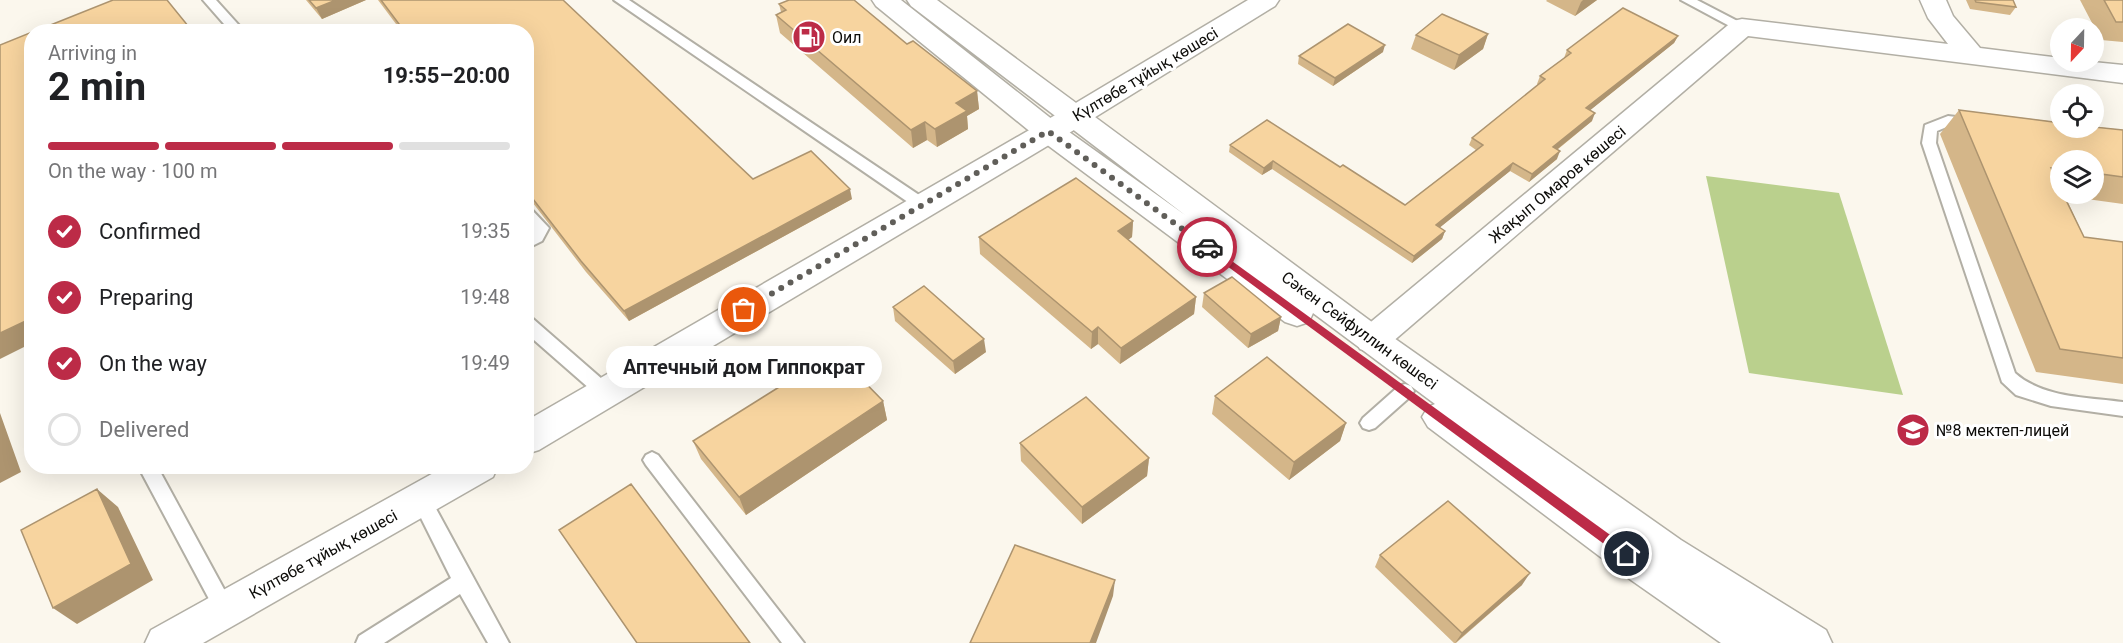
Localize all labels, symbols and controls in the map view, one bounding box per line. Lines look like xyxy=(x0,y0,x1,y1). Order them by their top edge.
north arrow xyxy=(2050,18,2104,72)
map controls xyxy=(2050,18,2104,204)
fuel station icon: Оил xyxy=(791,19,827,55)
street label: Күлтөбе тұйық көшесі xyxy=(1069,23,1222,125)
place label: Оил xyxy=(832,28,862,47)
text: Arriving in xyxy=(48,41,137,65)
text: 19:55–20:00 xyxy=(383,63,510,88)
text: 2 min xyxy=(48,64,146,110)
button: locate xyxy=(2050,84,2104,138)
street label: Жақып Омаров көшесі xyxy=(1485,122,1629,247)
button: layers xyxy=(2050,150,2104,204)
text: On the way · 100 m xyxy=(48,159,217,183)
icon: check xyxy=(48,215,81,248)
courier xyxy=(1177,217,1237,277)
text: Confirmed xyxy=(99,219,201,244)
text: 19:35 xyxy=(460,219,510,243)
icon: car xyxy=(1191,231,1224,264)
street label: Сәкен Сейфуллин көшесі xyxy=(1278,267,1441,393)
icon: check xyxy=(48,281,81,314)
pin xyxy=(718,284,769,335)
text: Preparing xyxy=(99,285,193,310)
text: 19:48 xyxy=(460,285,510,309)
icon: bag xyxy=(727,293,760,326)
callout: Аптечный дом Гиппократ xyxy=(606,346,882,388)
icon: check xyxy=(48,347,81,380)
text: On the way xyxy=(99,351,207,376)
text: 19:49 xyxy=(460,351,510,375)
text: Аптечный дом Гиппократ xyxy=(623,355,865,379)
school or university icon: №8 мектеп-лицей xyxy=(1895,412,1931,448)
text: Delivered xyxy=(99,417,189,442)
place label: №8 мектеп-лицей xyxy=(1936,421,2069,440)
street label: Күлтөбе тұйық көшесі xyxy=(246,506,401,603)
pin xyxy=(1601,528,1652,579)
icon: home xyxy=(1610,537,1643,570)

